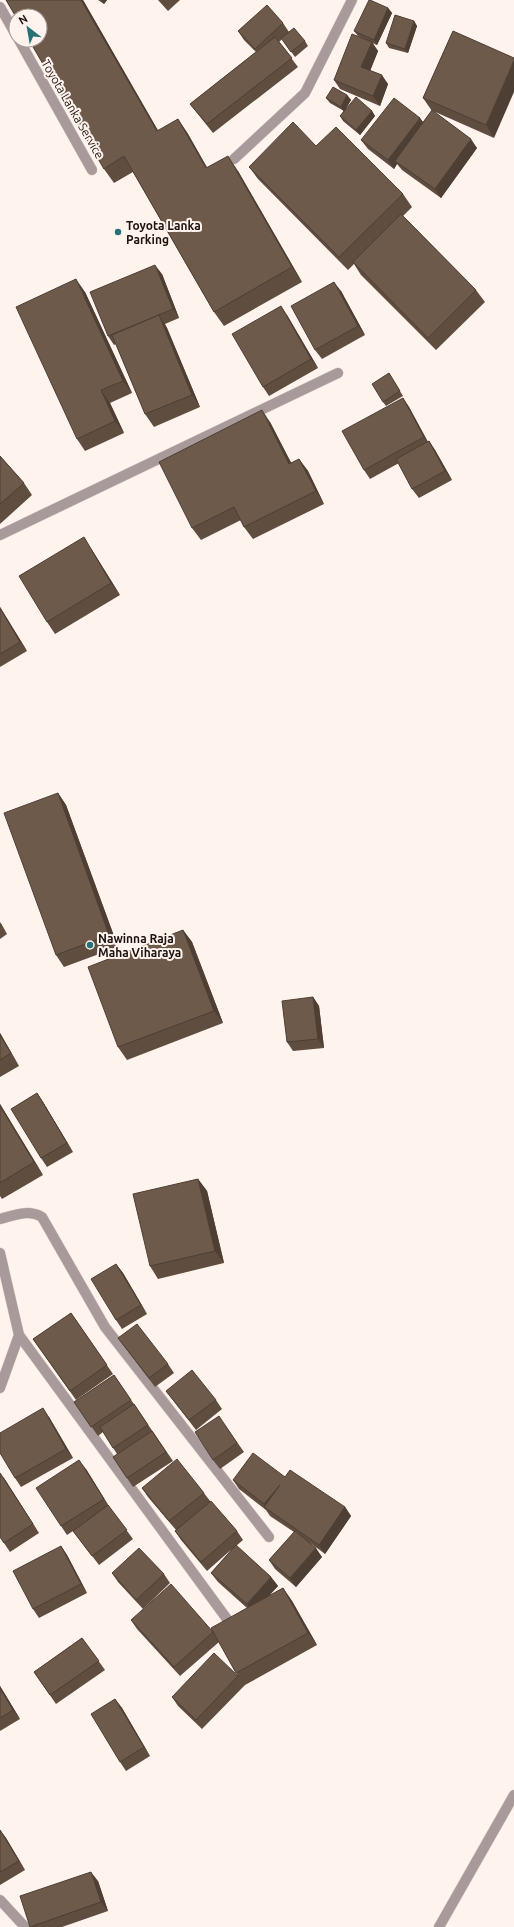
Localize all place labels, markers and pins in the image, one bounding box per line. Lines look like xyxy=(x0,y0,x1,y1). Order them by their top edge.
place label: Toyota Lanka Parking xyxy=(126,219,201,246)
marker: Toyota Lanka Parking xyxy=(113,227,123,237)
place label: Nawinna Raja Maha Viharaya xyxy=(98,932,181,959)
marker: Nawinna Raja Maha Viharaya xyxy=(85,940,95,950)

